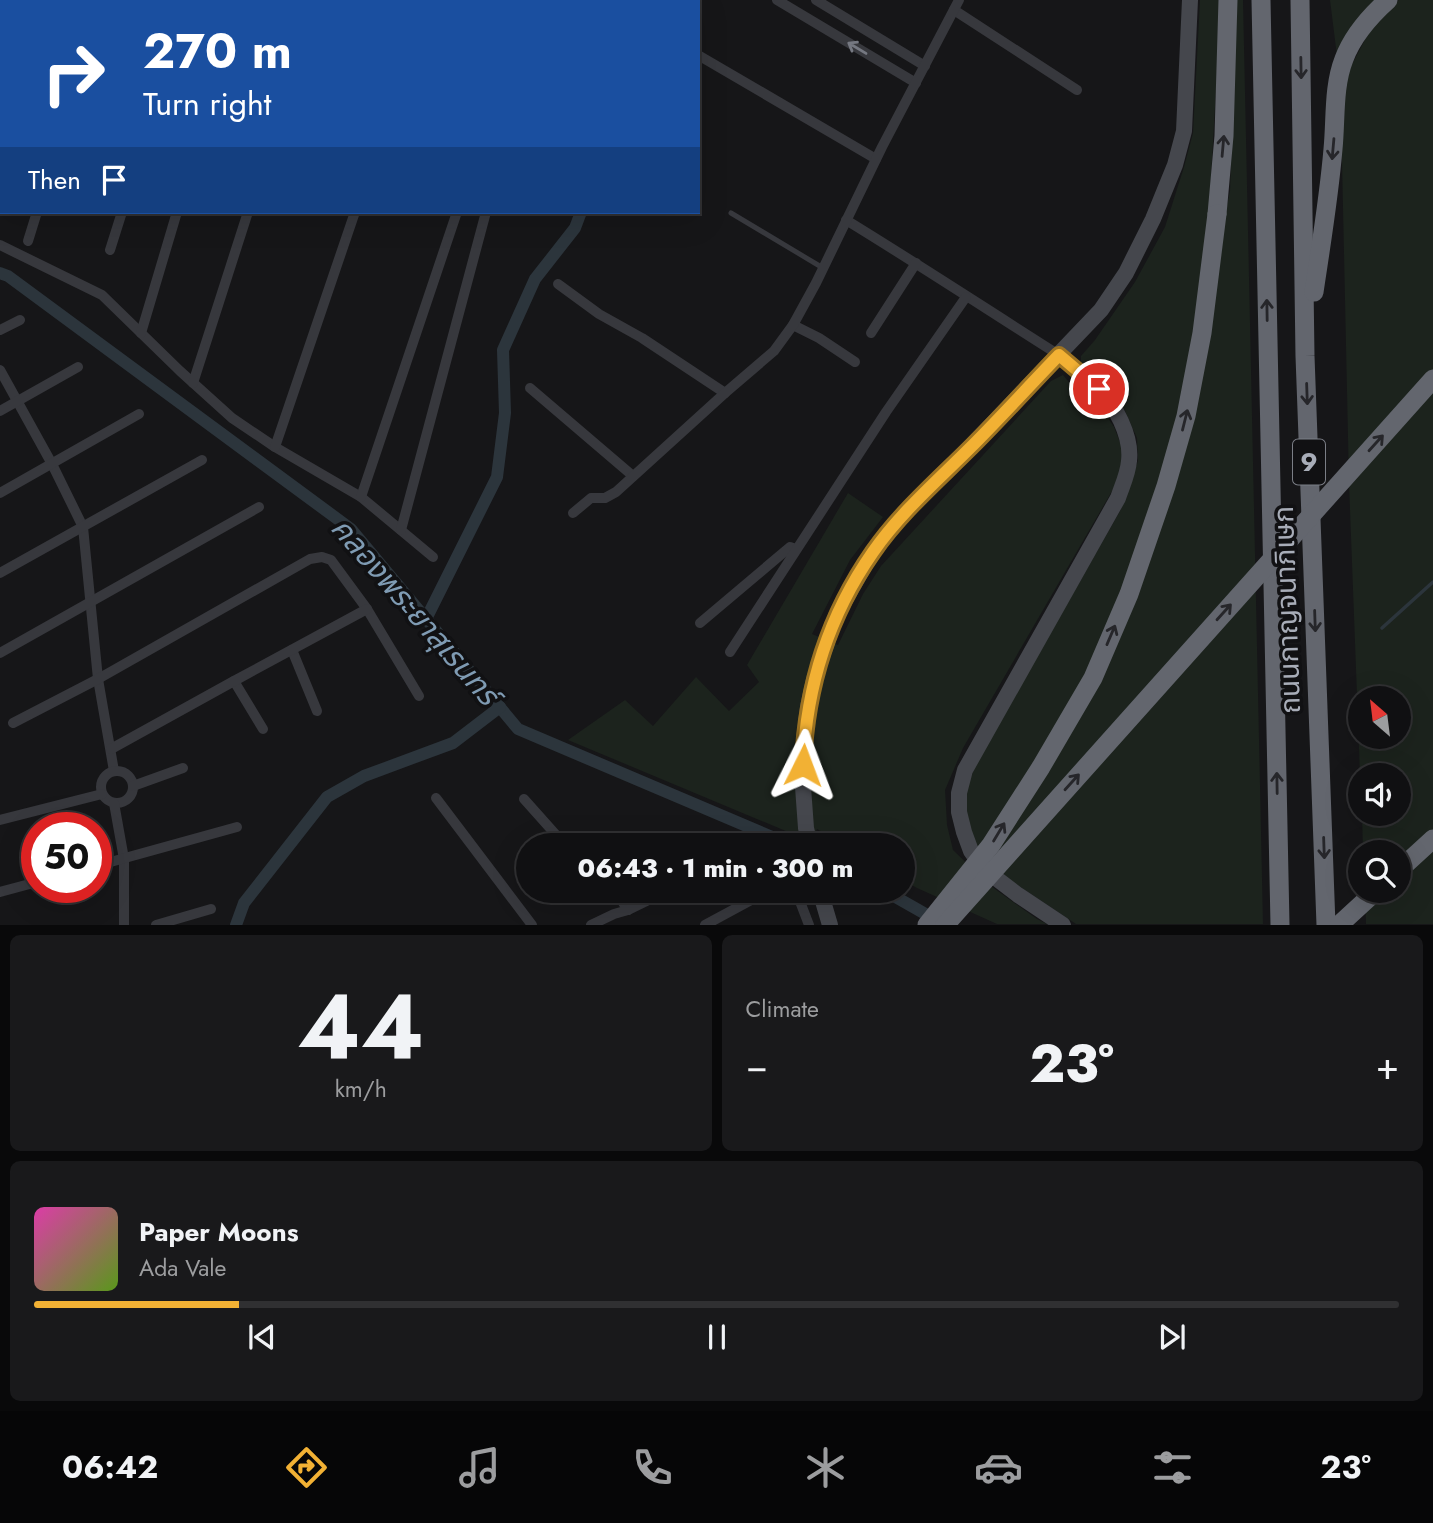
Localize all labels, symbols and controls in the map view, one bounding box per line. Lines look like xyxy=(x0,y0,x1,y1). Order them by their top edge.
text: 270 m xyxy=(143,16,292,86)
icon: right xyxy=(28,28,119,119)
one-way arrow xyxy=(848,41,868,55)
one-way arrow xyxy=(1294,56,1308,79)
text: Turn right xyxy=(143,81,272,127)
one-way arrow xyxy=(1217,136,1230,158)
one-way arrow xyxy=(1326,138,1339,160)
text: Then xyxy=(28,161,81,199)
icon: arrive xyxy=(95,161,133,199)
one-way arrow xyxy=(1261,299,1274,322)
pin xyxy=(1069,359,1129,419)
icon: arrive xyxy=(1080,370,1118,408)
one-way arrow xyxy=(1300,382,1313,405)
one-way arrow xyxy=(1179,409,1192,432)
one-way arrow xyxy=(1368,434,1384,452)
road number: 9 xyxy=(1293,440,1325,484)
street label: ถนนกาญจนาภิเษก xyxy=(1263,505,1311,715)
water label: คลองพระยาสุเรนทร์ xyxy=(321,508,513,719)
one-way arrow xyxy=(1216,603,1232,621)
one-way arrow xyxy=(1309,609,1322,632)
one-way arrow xyxy=(1106,625,1119,646)
north arrow xyxy=(1348,686,1410,749)
map controls xyxy=(1348,686,1411,903)
position arrow xyxy=(766,728,840,802)
button: sound xyxy=(1348,763,1411,826)
one-way arrow xyxy=(1270,772,1284,795)
one-way arrow xyxy=(1064,773,1080,791)
speed limit sign: 50 xyxy=(21,812,112,903)
one-way arrow xyxy=(991,823,1006,842)
one-way arrow xyxy=(1317,837,1330,860)
button: search xyxy=(1348,840,1411,903)
text: 06:43 · 1 min · 300 m xyxy=(578,849,853,887)
text: 44 xyxy=(297,961,424,1092)
text: Climate xyxy=(746,992,819,1026)
text: 23° xyxy=(1029,1026,1114,1102)
text: − xyxy=(746,1038,768,1093)
text: + xyxy=(1376,1038,1399,1093)
text: km/h xyxy=(335,1072,387,1106)
text: Paper Moons xyxy=(139,1213,299,1251)
text: Ada Vale xyxy=(139,1251,226,1285)
icon: previous xyxy=(243,1318,281,1356)
icon: pause xyxy=(698,1318,736,1356)
icon: next xyxy=(1153,1318,1191,1356)
icon: directions xyxy=(282,1443,331,1492)
icon: music xyxy=(455,1443,504,1492)
icon: phone xyxy=(628,1443,677,1492)
icon: climate xyxy=(801,1443,850,1492)
icon: car xyxy=(974,1443,1023,1492)
icon: filters xyxy=(1148,1443,1197,1492)
text: 06:42 xyxy=(62,1444,158,1490)
text: 23° xyxy=(1321,1444,1371,1490)

